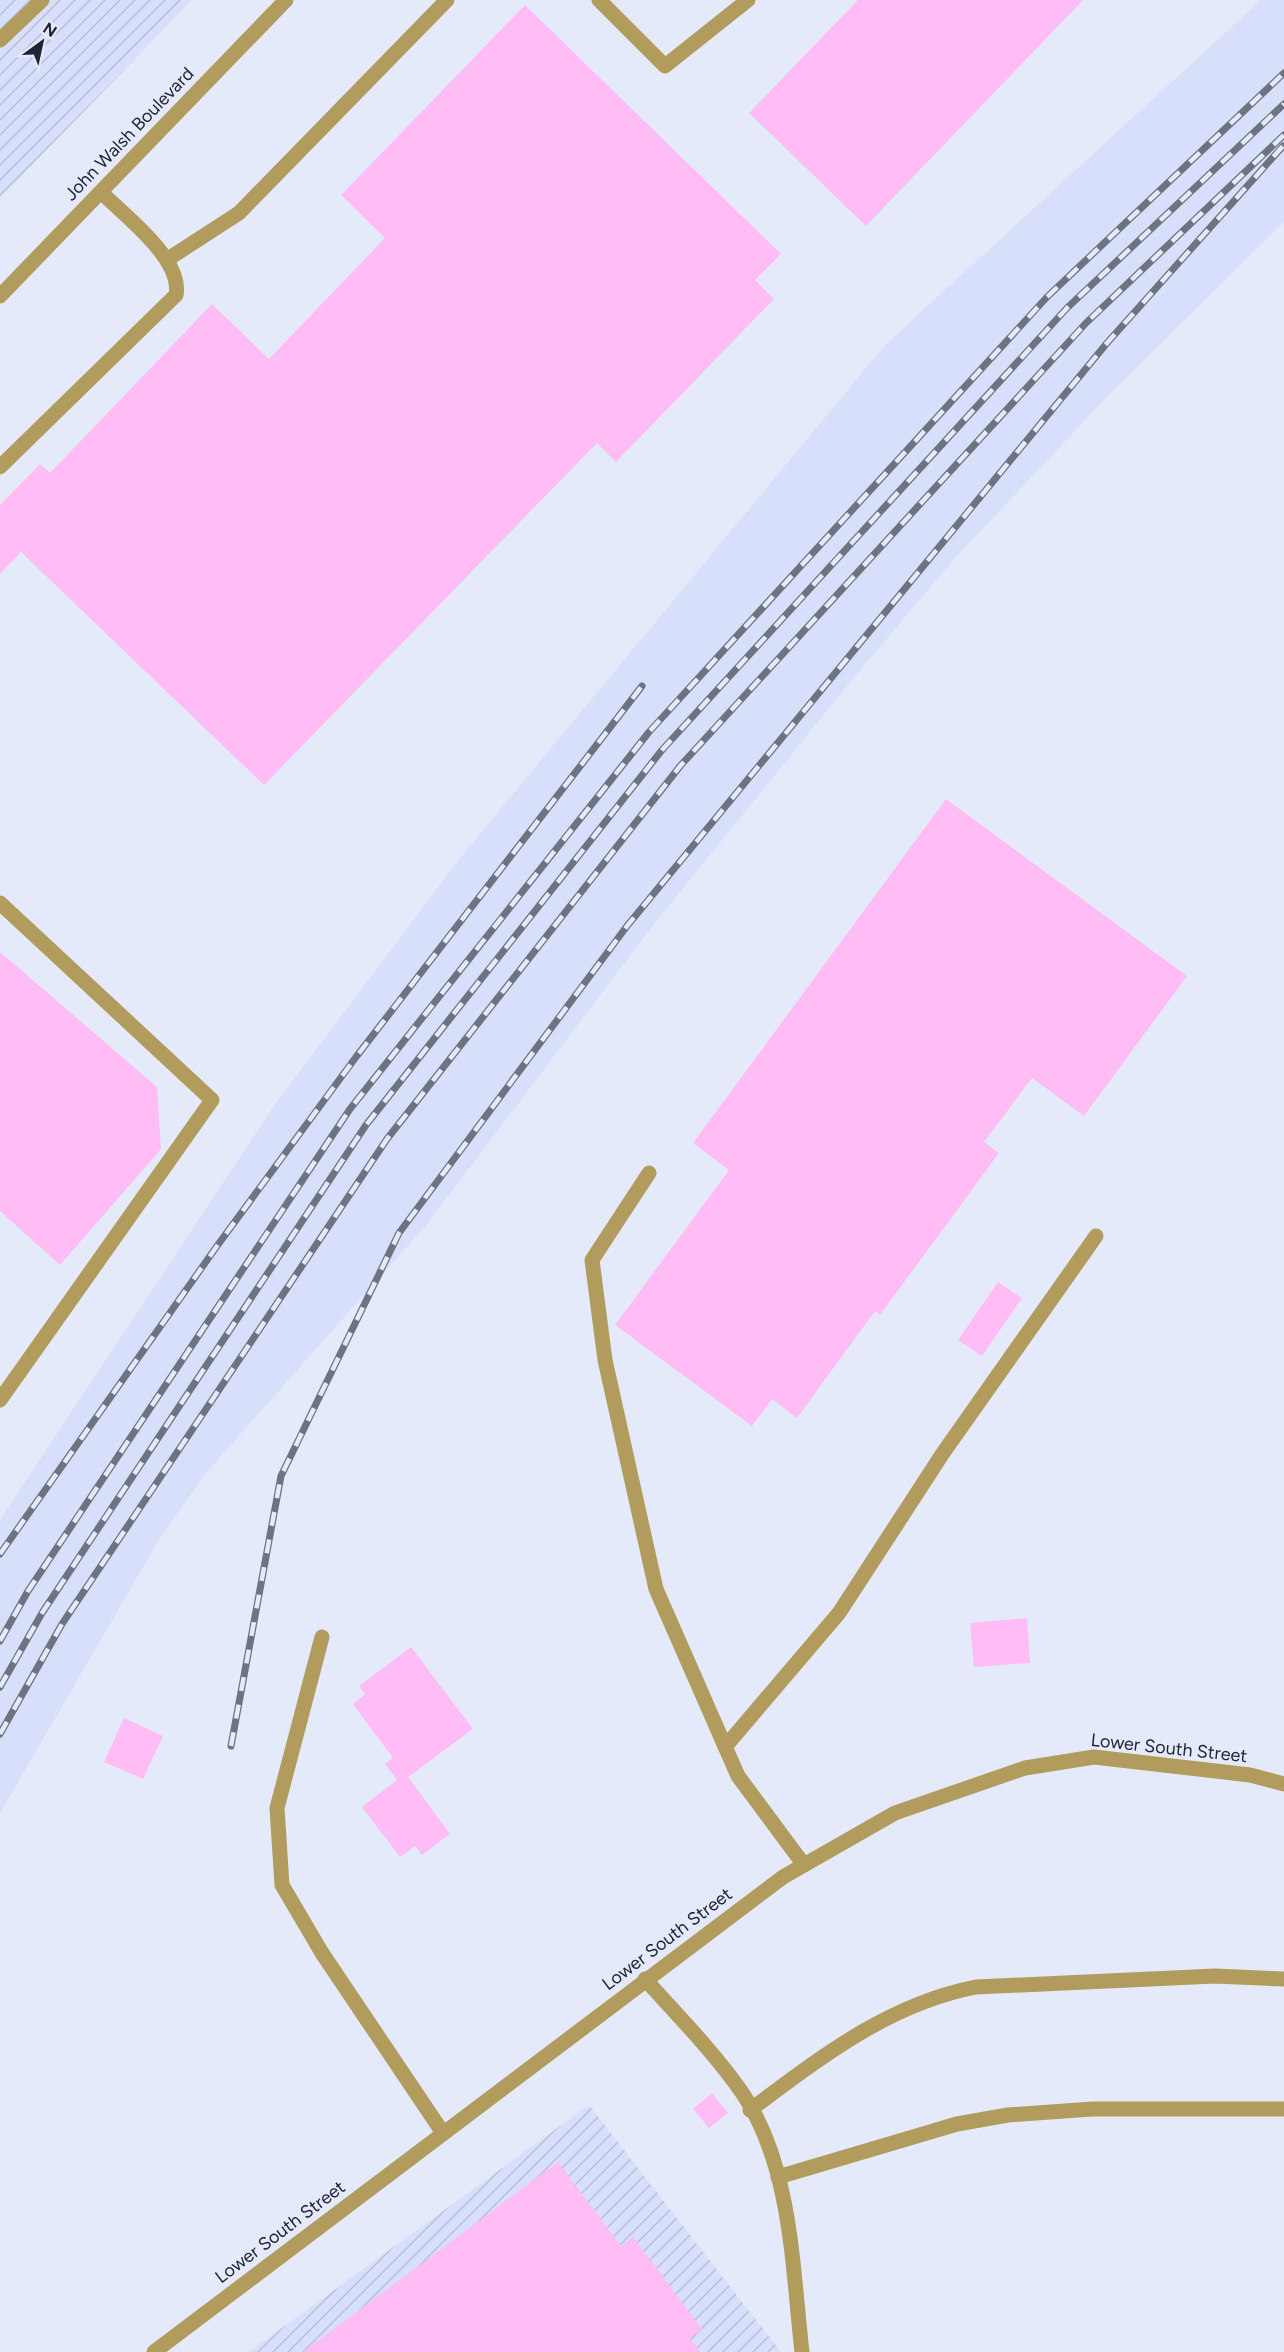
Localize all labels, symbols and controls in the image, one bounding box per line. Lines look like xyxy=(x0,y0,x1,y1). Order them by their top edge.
north arrow xyxy=(12,12,72,72)
text: N xyxy=(40,19,60,41)
street label: John Walsh Boulevard xyxy=(60,63,198,205)
street label: Lower South Street xyxy=(1090,1729,1248,1767)
street label: Lower South Street xyxy=(598,1883,736,1995)
street label: Lower South Street xyxy=(211,2176,349,2288)

